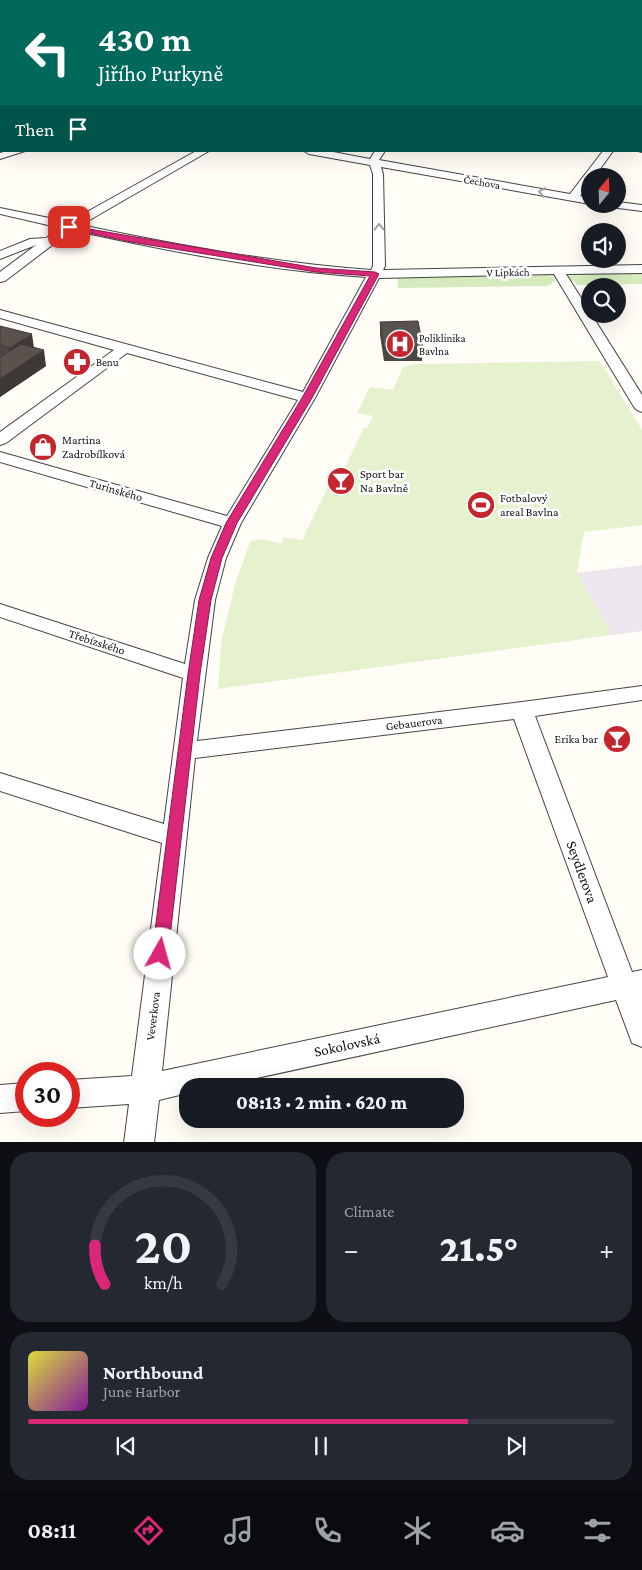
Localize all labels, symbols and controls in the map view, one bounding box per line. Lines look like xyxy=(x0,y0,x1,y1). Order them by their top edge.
icon: left xyxy=(15,20,80,85)
text: 430 m xyxy=(98,20,191,59)
text: Jiřího Purkyně xyxy=(98,61,223,86)
icon: arrive xyxy=(64,115,92,143)
text: Then xyxy=(15,119,54,140)
north arrow xyxy=(581,168,626,212)
map controls xyxy=(581,168,626,323)
street label: Čechova xyxy=(463,173,501,191)
one-way arrow xyxy=(538,188,546,198)
pin xyxy=(48,206,90,248)
icon: arrive xyxy=(55,213,83,241)
one-way arrow xyxy=(374,223,384,230)
button: sound xyxy=(581,223,626,268)
street label: V Lipkách xyxy=(486,266,530,279)
button: search xyxy=(581,278,626,323)
hospital icon: Poliklinika Bavlna xyxy=(385,329,415,359)
place label: Poliklinika Bavlna xyxy=(419,332,466,357)
pharmacy icon: Benu xyxy=(62,347,92,377)
place label: Benu xyxy=(96,356,119,368)
shop icon: Martina Zadrobílková xyxy=(28,432,58,462)
place label: Martina Zadrobílková xyxy=(62,433,126,461)
bar icon: Sport bar Na Bavlně xyxy=(326,466,356,496)
place label: Sport bar Na Bavlně xyxy=(360,467,408,495)
street label: Turinského xyxy=(88,476,144,504)
sports icon: Fotbalový areal Bavlna xyxy=(466,490,496,520)
place label: Fotbalový areal Bavlna xyxy=(500,491,559,519)
street label: Třebízského xyxy=(67,626,127,658)
street label: Gebauerova xyxy=(385,713,444,733)
bar icon: Erika bar xyxy=(602,724,632,754)
place label: Erika bar xyxy=(555,732,599,746)
street label: Seydlerova xyxy=(562,839,601,906)
position arrow xyxy=(133,927,185,979)
street label: Veverkova xyxy=(143,990,163,1041)
street label: Sokolovská xyxy=(313,1030,382,1060)
speed limit sign: 30 xyxy=(15,1062,80,1127)
text: 08:13 · 2 min · 620 m xyxy=(236,1092,407,1113)
text: Climate xyxy=(344,1203,394,1220)
text: 20 xyxy=(134,1216,192,1274)
text: 21.5° xyxy=(439,1227,519,1269)
text: − xyxy=(344,1234,359,1265)
text: + xyxy=(599,1234,614,1265)
text: km/h xyxy=(144,1273,183,1293)
text: Northbound xyxy=(103,1362,203,1383)
text: June Harbor xyxy=(103,1383,180,1400)
icon: previous xyxy=(112,1432,140,1460)
icon: pause xyxy=(307,1432,335,1460)
icon: next xyxy=(502,1432,530,1460)
icon: directions xyxy=(131,1513,166,1548)
icon: music xyxy=(221,1513,256,1548)
icon: phone xyxy=(310,1513,345,1548)
icon: climate xyxy=(400,1513,435,1548)
icon: car xyxy=(490,1513,525,1548)
icon: filters xyxy=(580,1513,615,1548)
text: 08:11 xyxy=(27,1518,76,1543)

